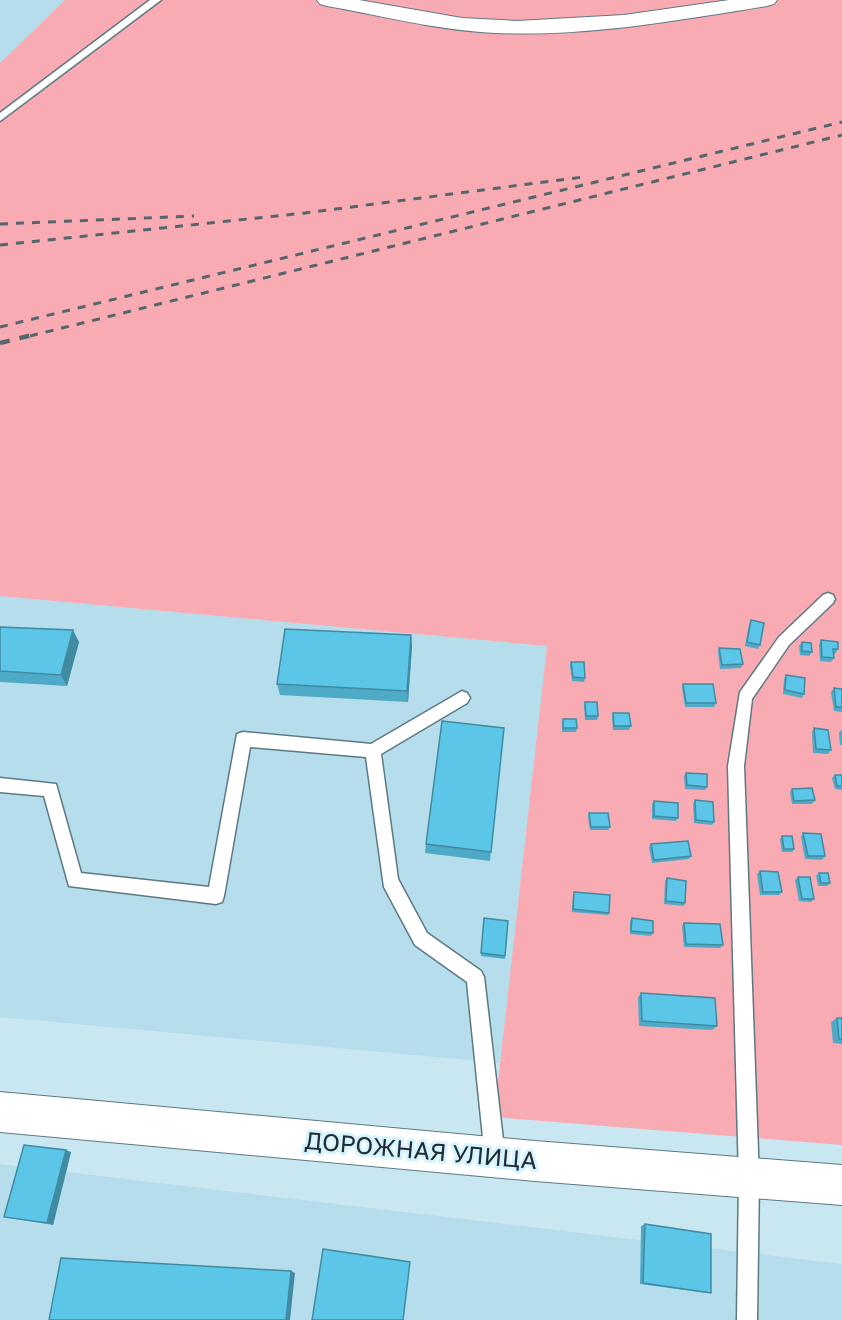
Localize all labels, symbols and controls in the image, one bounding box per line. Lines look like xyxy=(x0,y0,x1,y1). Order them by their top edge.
street label: ДОРОЖНАЯ УЛИЦА xyxy=(304,1125,538,1174)

